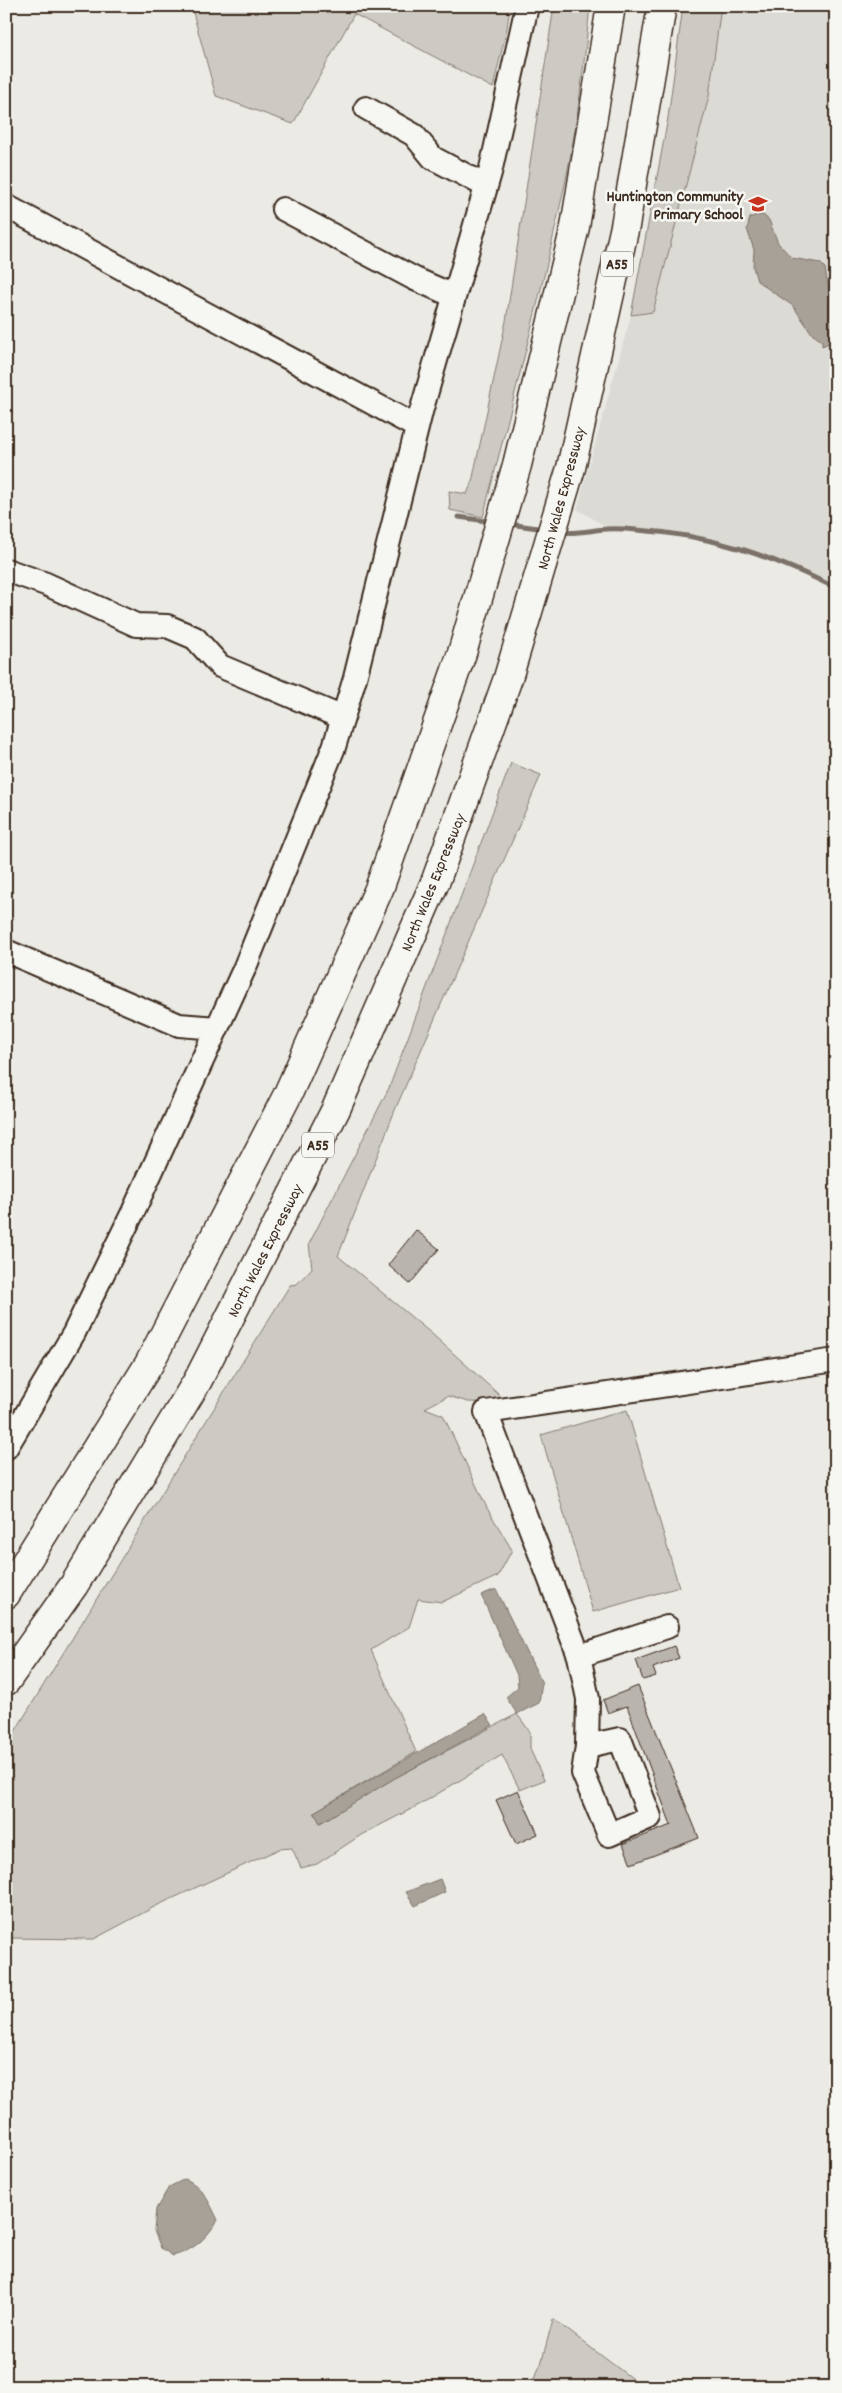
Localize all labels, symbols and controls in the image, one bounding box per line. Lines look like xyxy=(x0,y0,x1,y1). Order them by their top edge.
place label: Huntington Community Primary School xyxy=(607,186,745,227)
school or university icon: Huntington Community Primary School xyxy=(747,193,769,215)
road number: A55 xyxy=(601,252,633,276)
street label: North Wales Expressway xyxy=(532,424,593,573)
street label: North Wales Expressway xyxy=(396,810,473,955)
road number: A55 xyxy=(302,1132,334,1158)
street label: North Wales Expressway xyxy=(223,1180,310,1322)

